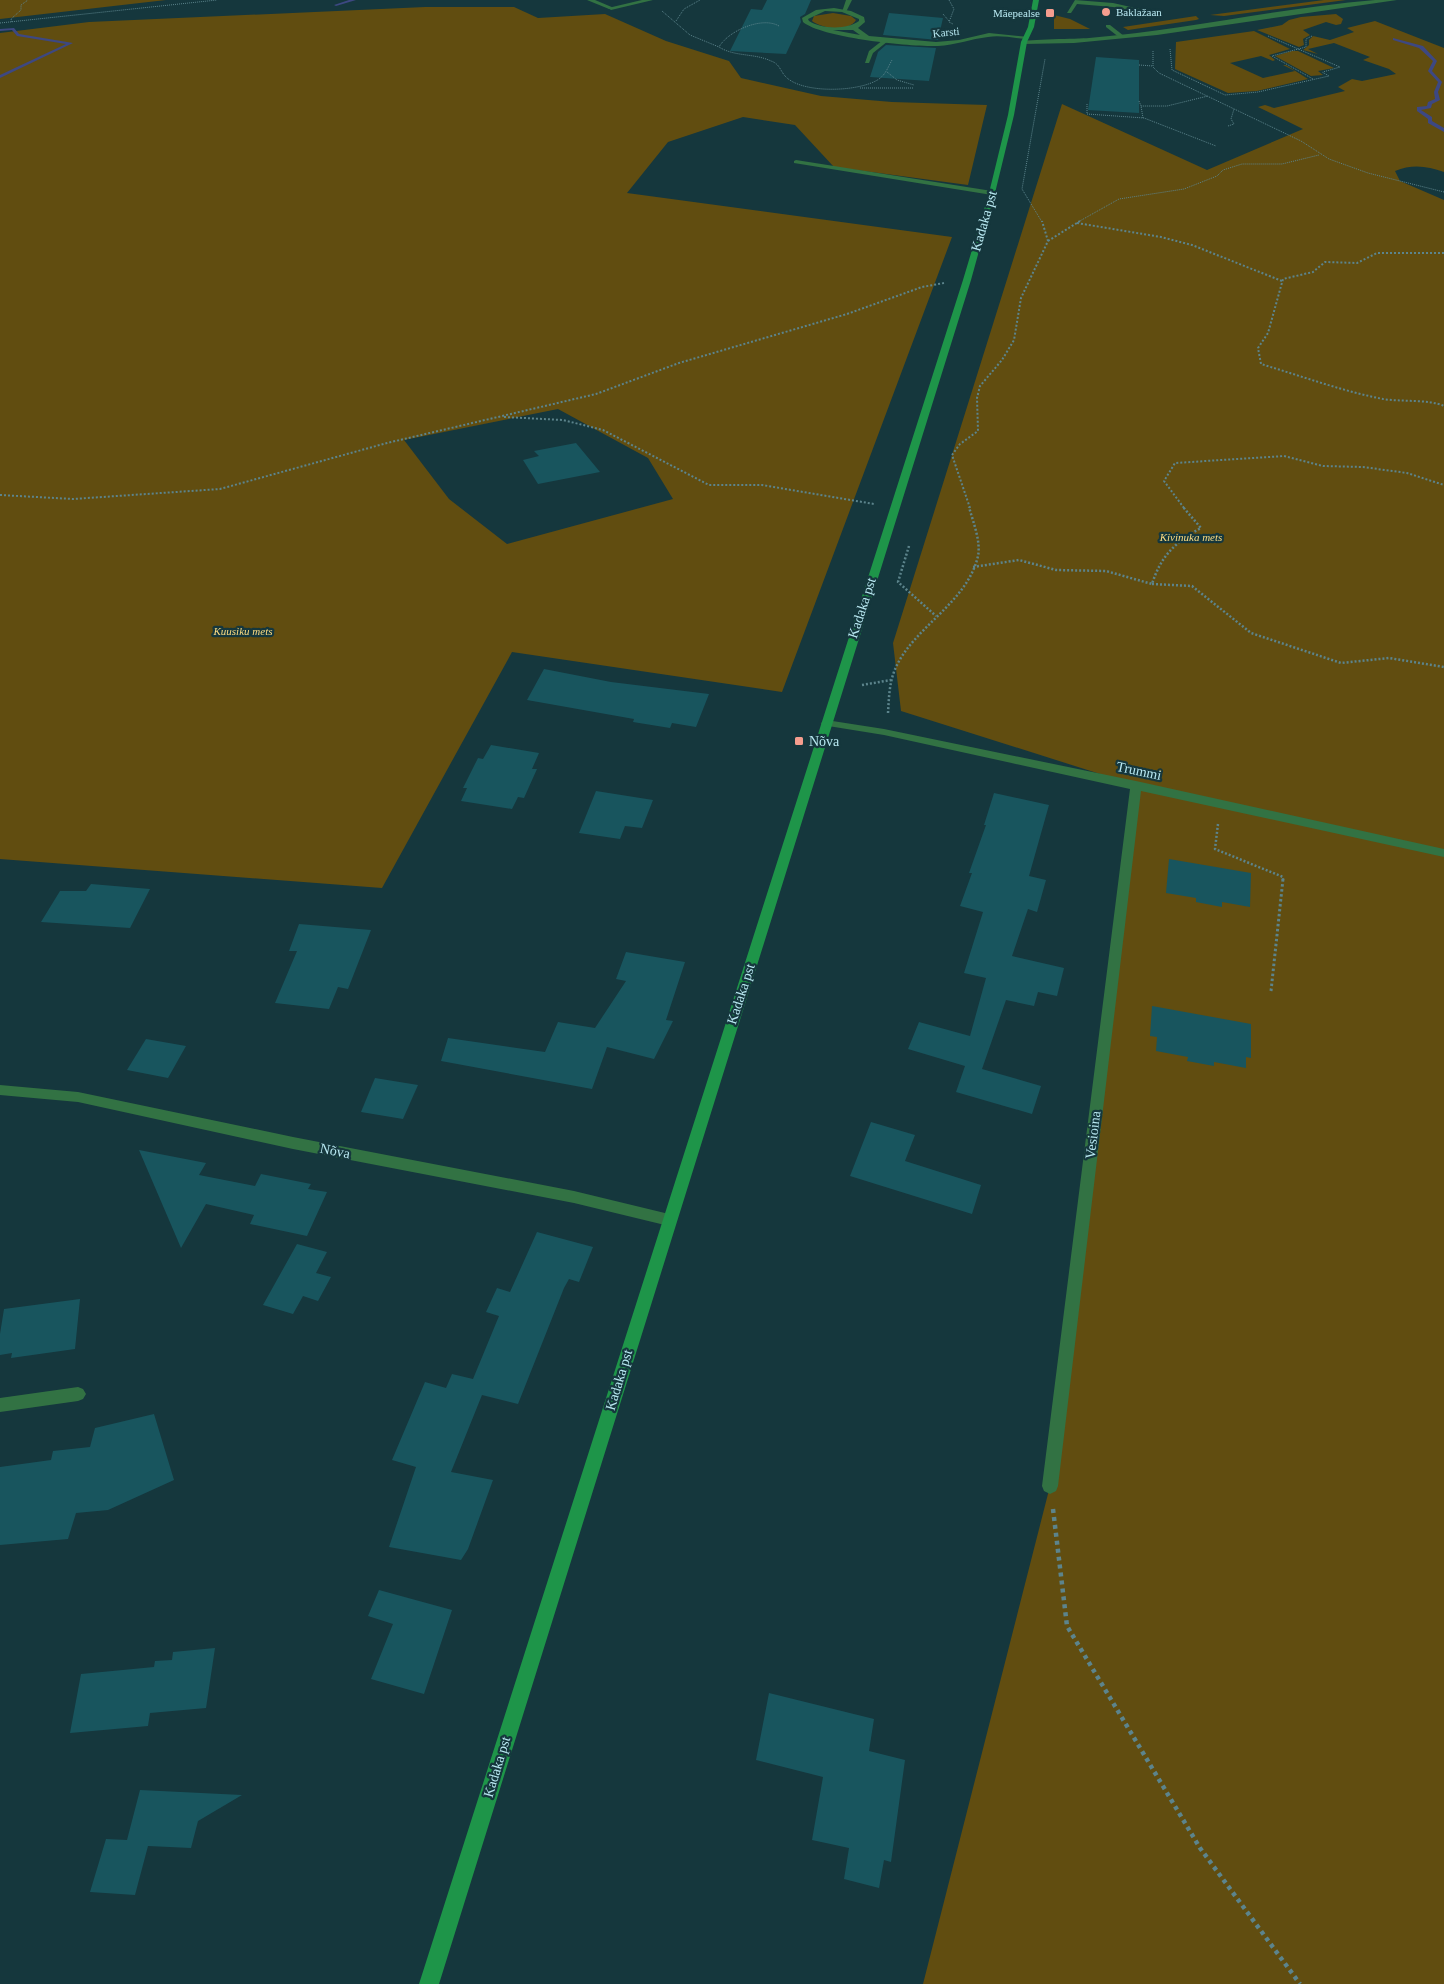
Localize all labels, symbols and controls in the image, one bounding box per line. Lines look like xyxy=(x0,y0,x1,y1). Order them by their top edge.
marker: Baklažaan xyxy=(1100,6,1112,18)
place label: Baklažaan xyxy=(1116,6,1162,18)
place label: Mäepealse xyxy=(993,7,1040,19)
marker: Mäepealse xyxy=(1044,7,1056,19)
street label: Karsti xyxy=(932,25,960,39)
street label: Kadaka pst xyxy=(968,189,1000,253)
park label: Kivinuka mets xyxy=(1159,531,1222,543)
street label: Kadaka pst xyxy=(845,576,879,640)
park label: Kuusiku mets xyxy=(213,625,272,637)
place label: Nõva xyxy=(809,734,840,749)
marker: Nõva xyxy=(793,735,805,747)
street label: Trummi xyxy=(1115,759,1163,783)
street label: Kadaka pst xyxy=(724,962,758,1026)
street label: Vesioina xyxy=(1083,1109,1103,1160)
street label: Nõva xyxy=(319,1141,352,1161)
street label: Kadaka pst xyxy=(603,1348,635,1412)
street label: Kadaka pst xyxy=(481,1735,513,1799)

